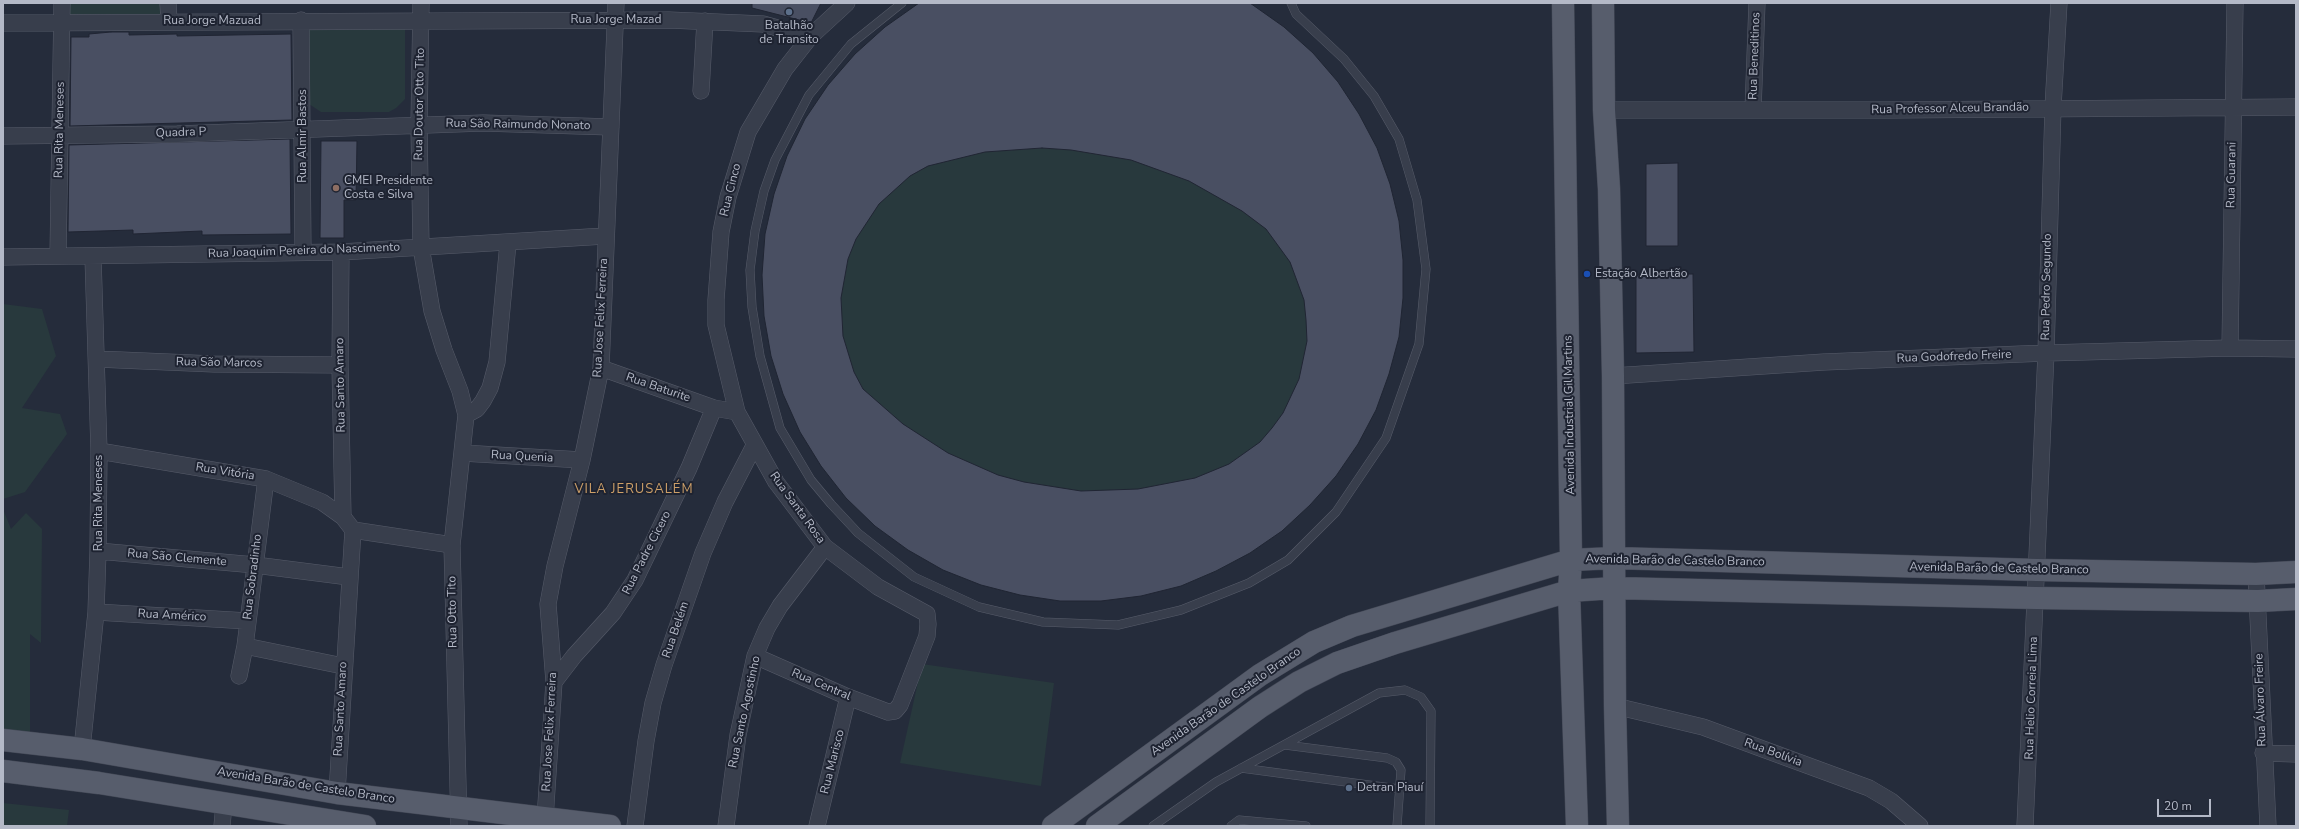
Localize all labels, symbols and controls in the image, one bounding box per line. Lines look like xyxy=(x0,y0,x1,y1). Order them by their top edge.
marker: Batalhão de Transito xyxy=(784,7,794,17)
street label: Rua Beneditinos xyxy=(1746,12,1764,100)
street label: Rua Jorge Mazad xyxy=(571,13,661,27)
street label: Rua Jorge Mazuad xyxy=(163,14,261,28)
place label: Batalhão de Transito xyxy=(759,19,819,47)
street label: Rua Doutor Otto Tito xyxy=(412,48,428,160)
street label: Rua Rita Meneses xyxy=(52,82,68,178)
street label: Rua Almir Bastos xyxy=(296,89,310,183)
street label: Rua Professor Alceu Brandão xyxy=(1871,100,2029,118)
street label: Rua São Raimundo Nonato xyxy=(445,117,591,133)
street label: Quadra P xyxy=(155,125,207,141)
street label: Rua Guarani xyxy=(2224,142,2240,208)
street label: Rua Cinco xyxy=(717,162,745,218)
place label: CMEI Presidente Costa e Silva xyxy=(344,174,433,202)
marker: CMEI Presidente Costa e Silva xyxy=(331,183,341,193)
street label: Rua Pedro Segundo xyxy=(2039,233,2055,341)
street label: Rua Joaquim Pereira do Nascimento xyxy=(208,240,400,262)
street label: Rua Jose Felix Ferreira xyxy=(591,258,611,378)
place label: Estação Albertão xyxy=(1595,267,1687,281)
marker: Estação Albertão xyxy=(1582,269,1592,279)
street label: Avenida Industrial Gil Martins xyxy=(1561,335,1579,495)
street label: Rua Santo Amaro xyxy=(333,337,349,433)
street label: Rua Godofredo Freire xyxy=(1896,348,2012,366)
street label: Rua São Marcos xyxy=(176,355,262,371)
street label: Rua Baturite xyxy=(624,370,692,406)
street label: Rua Quenia xyxy=(490,448,554,466)
street label: Rua Rita Meneses xyxy=(92,455,106,551)
street label: Rua Vitória xyxy=(194,460,256,484)
street label: Rua Santa Rosa xyxy=(766,469,828,547)
district label: VILA JERUSALÉM xyxy=(574,482,694,498)
street label: Rua Padre Cicero xyxy=(620,509,674,597)
street label: Rua Sobradinho xyxy=(241,533,265,621)
street label: Rua São Clemente xyxy=(127,546,227,570)
street label: Avenida Barão de Castelo Branco xyxy=(1585,552,1765,570)
street label: Avenida Barão de Castelo Branco xyxy=(1909,560,2089,578)
street label: Rua Otto Tito xyxy=(445,576,461,648)
street label: Rua Belém xyxy=(660,600,692,660)
street label: Rua Américo xyxy=(137,607,207,625)
street label: Rua Helio Correia Lima xyxy=(2023,636,2041,760)
street label: Avenida Barão de Castelo Branco xyxy=(1148,645,1304,759)
street label: Rua Álvaro Freire xyxy=(2252,653,2270,747)
street label: Rua Santo Agostinho xyxy=(726,655,764,769)
street label: Rua Santo Amaro xyxy=(331,661,351,757)
street label: Rua Central xyxy=(789,666,853,704)
street label: Rua Jose Felix Ferreira xyxy=(540,672,560,792)
street label: Rua Marisco xyxy=(818,728,848,796)
street label: Rua Bolívia xyxy=(1742,736,1804,770)
street label: Avenida Barão de Castelo Branco xyxy=(216,765,396,807)
place label: Detran Piauí xyxy=(1357,781,1423,795)
marker: Detran Piauí xyxy=(1344,783,1354,793)
scale bar xyxy=(2159,791,2213,817)
text: 20 m xyxy=(2164,798,2192,814)

